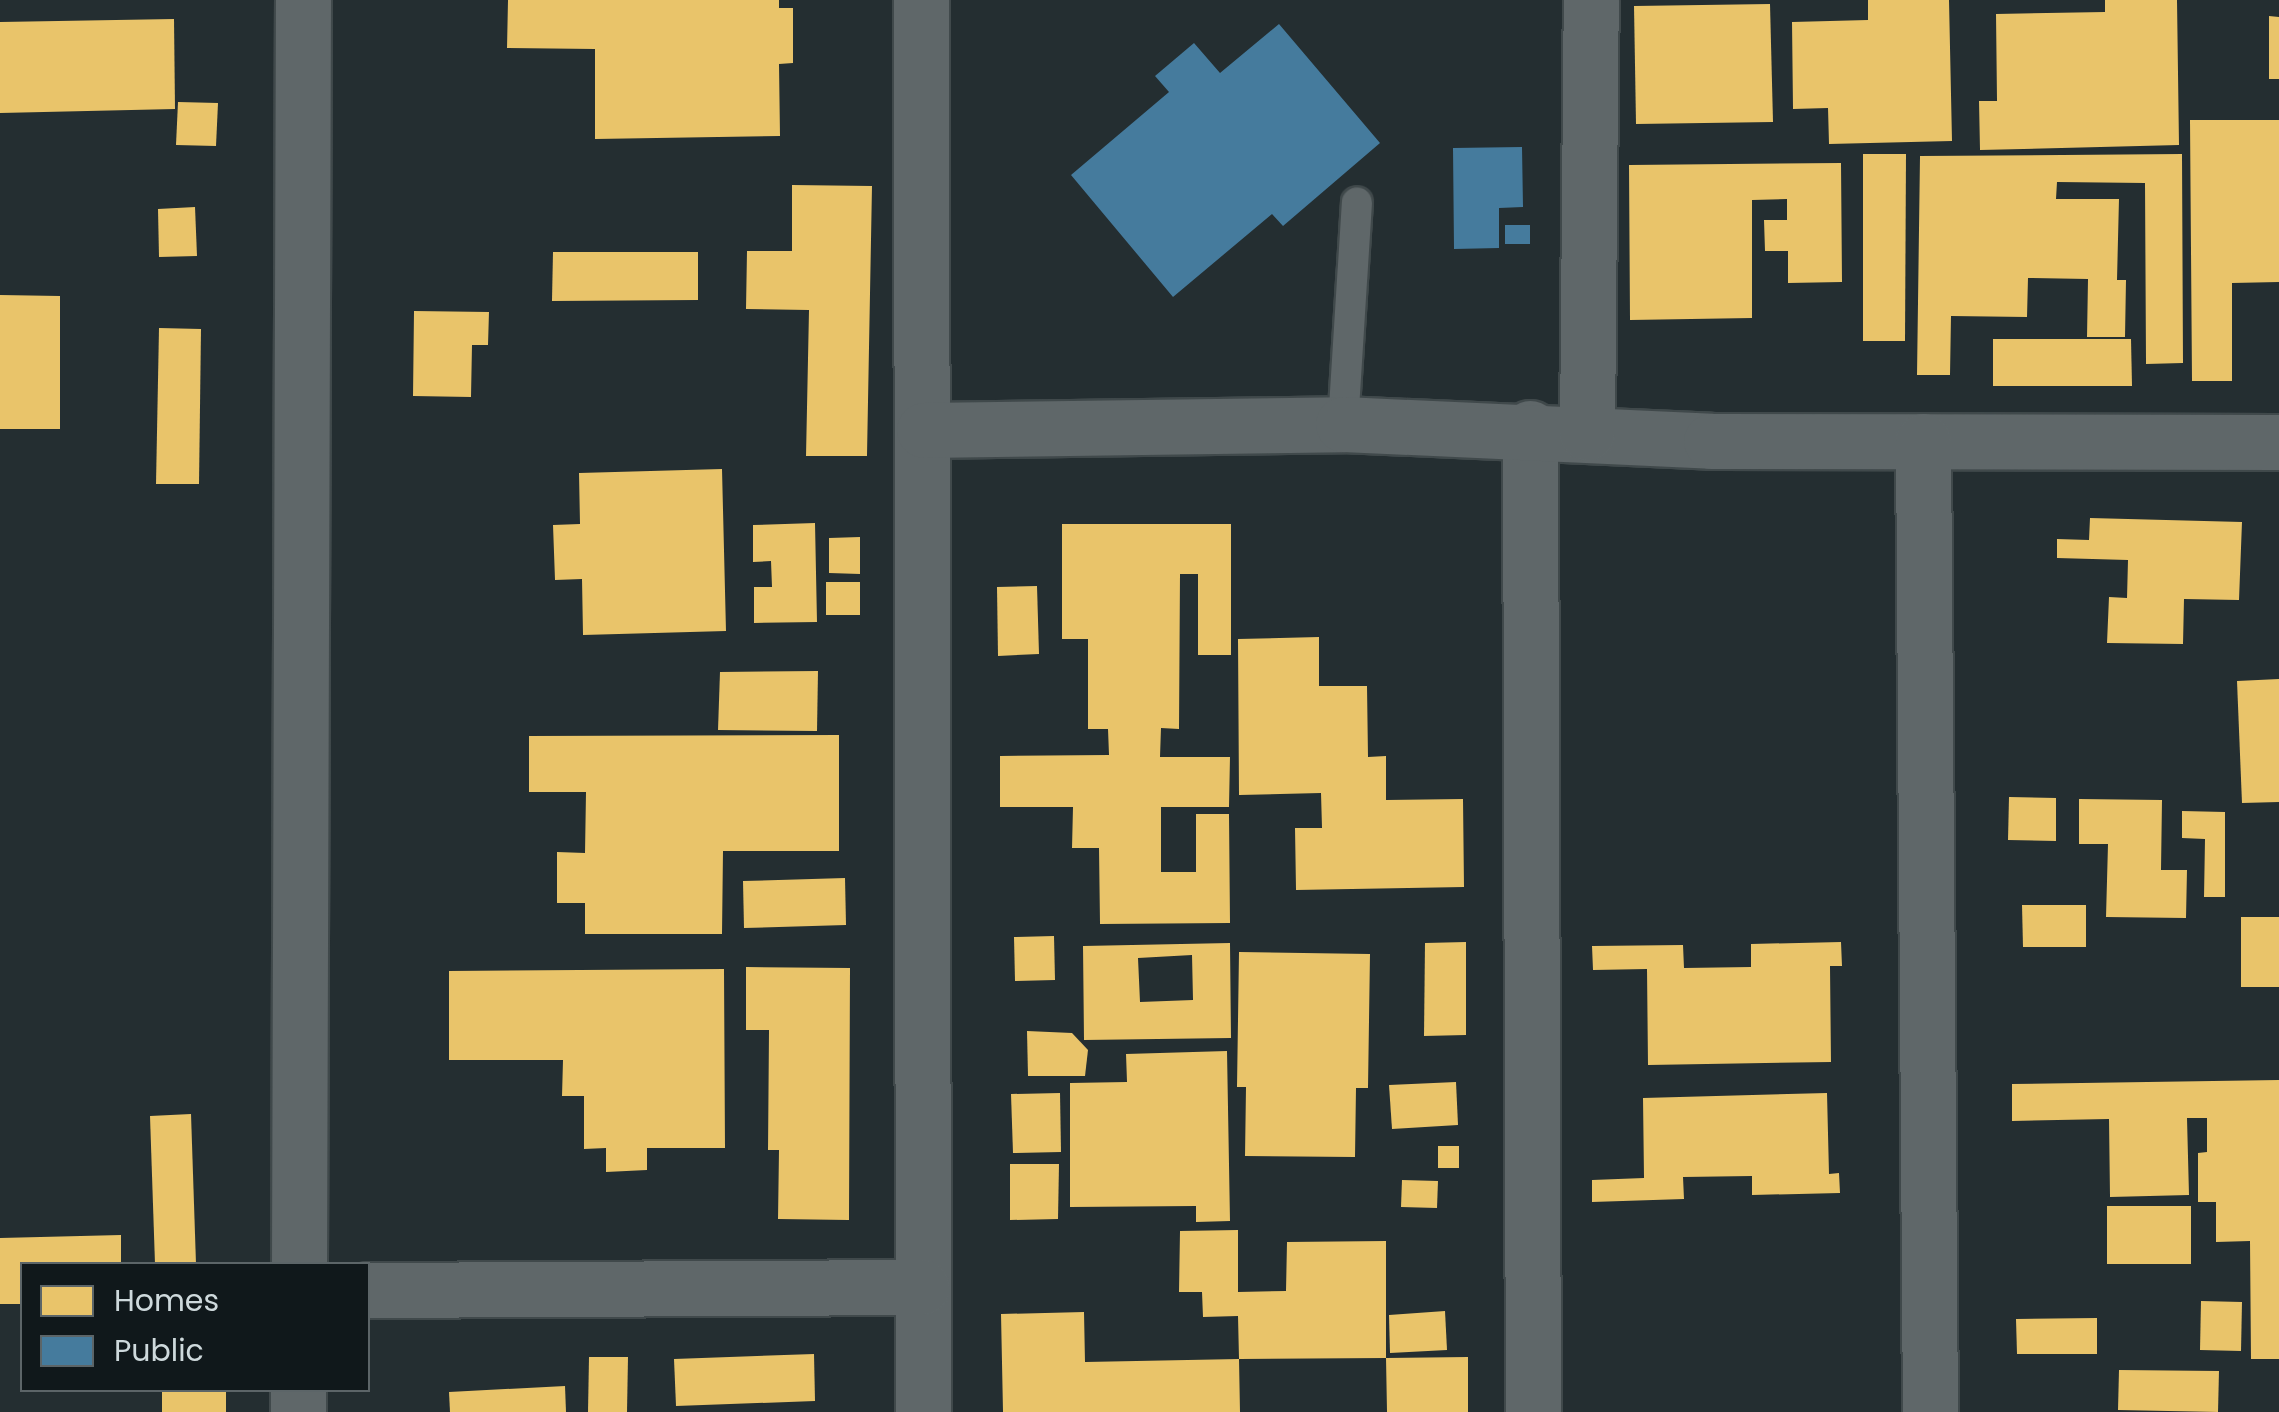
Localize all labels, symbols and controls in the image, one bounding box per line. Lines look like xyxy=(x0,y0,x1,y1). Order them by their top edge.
legend xyxy=(20,1262,370,1392)
text: Homes xyxy=(114,1279,219,1322)
text: Public xyxy=(114,1329,204,1372)

